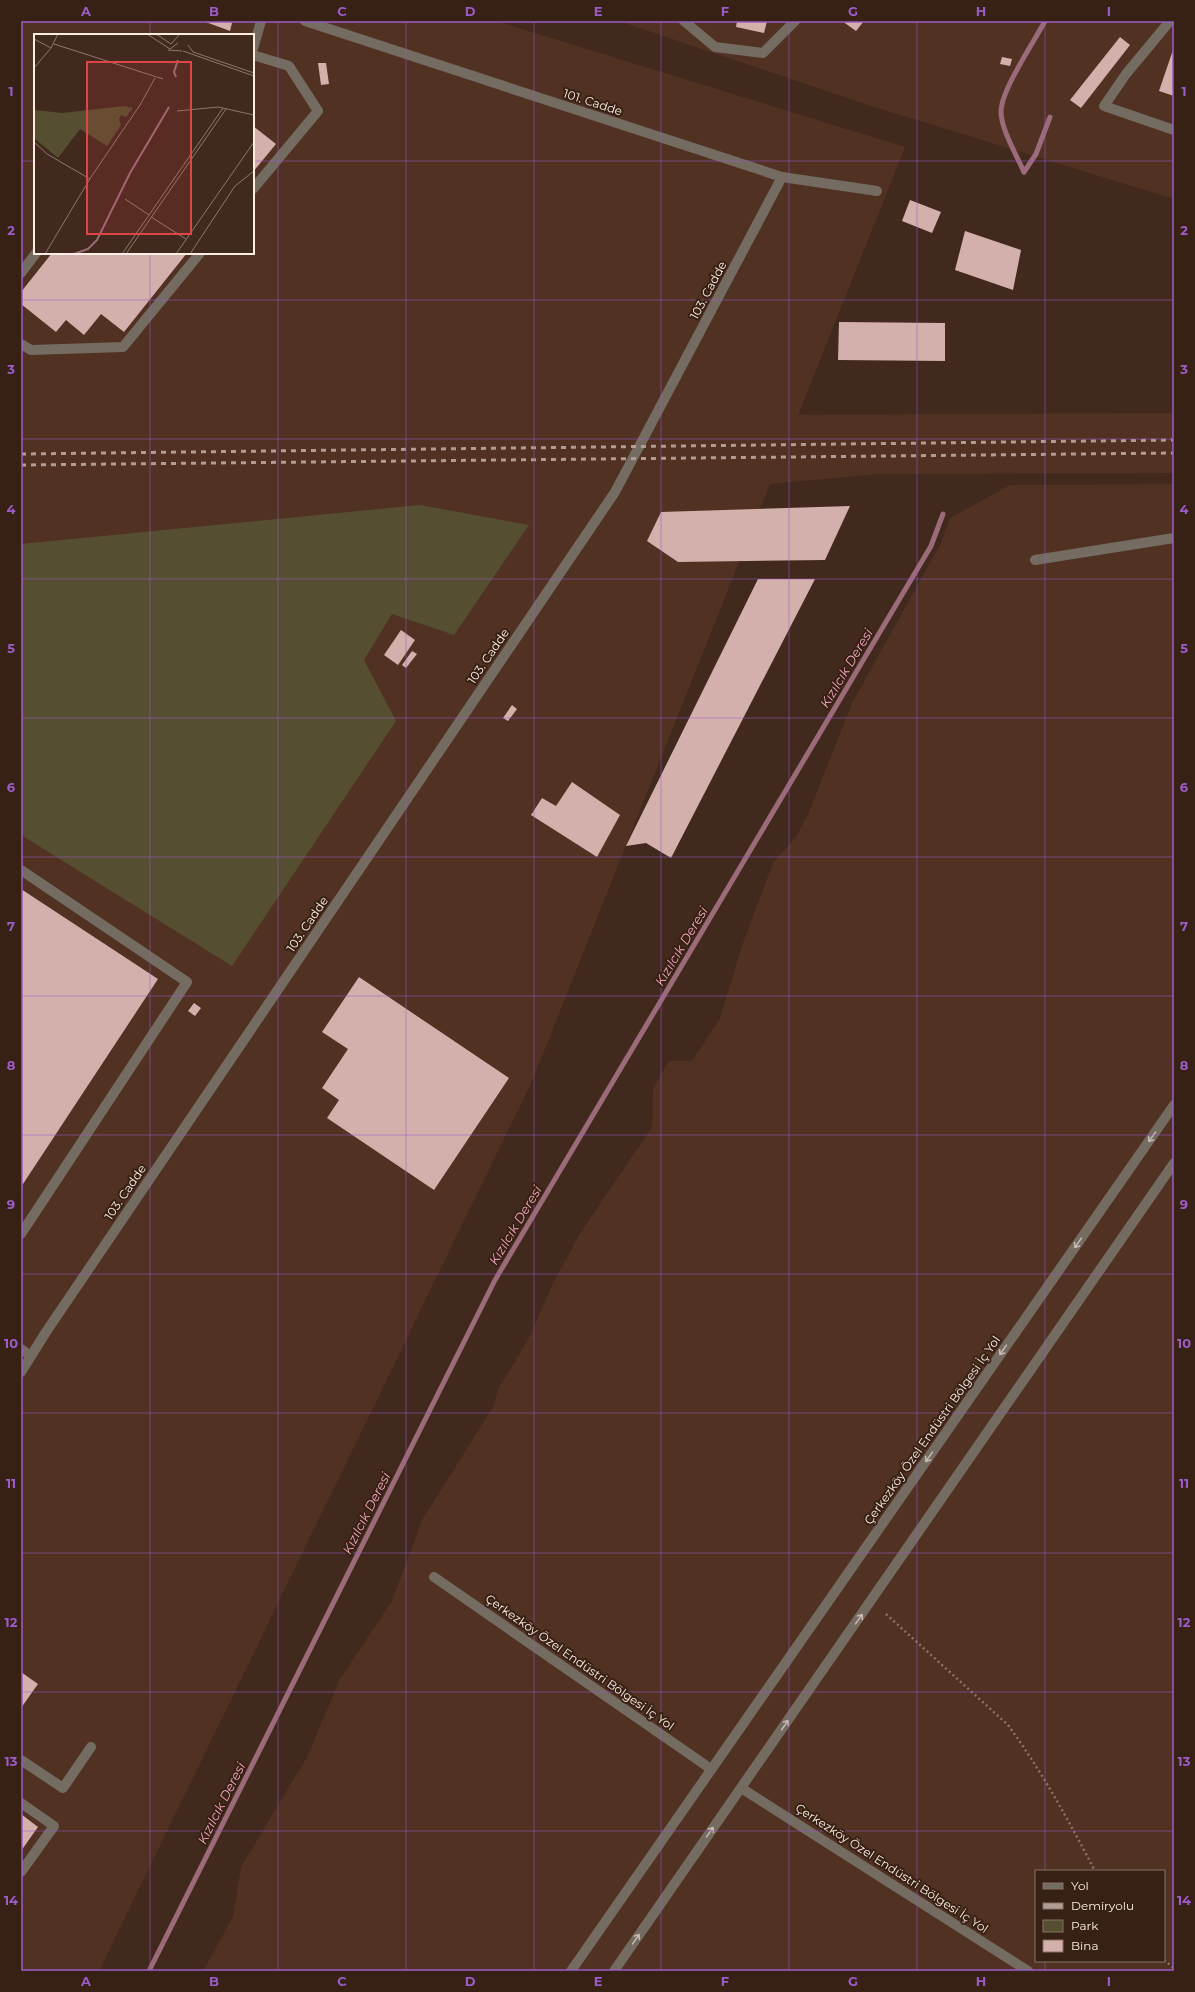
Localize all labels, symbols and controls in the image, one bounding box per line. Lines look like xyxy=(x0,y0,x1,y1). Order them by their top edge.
text: A xyxy=(80,3,92,19)
text: B xyxy=(209,3,219,19)
text: C xyxy=(337,3,347,19)
text: D xyxy=(465,3,476,19)
text: E xyxy=(594,3,603,19)
text: F xyxy=(721,3,729,19)
text: G xyxy=(848,3,858,19)
text: H xyxy=(976,3,986,19)
text: I xyxy=(1107,3,1111,19)
inset map xyxy=(34,34,254,254)
text: 1 xyxy=(8,83,14,99)
text: 1 xyxy=(1181,83,1187,99)
street label: 101. Cadde xyxy=(562,85,624,119)
text: 2 xyxy=(7,222,15,238)
text: 2 xyxy=(1180,222,1188,238)
street label: 103. Cadde xyxy=(686,258,730,322)
text: 3 xyxy=(6,361,15,377)
text: 3 xyxy=(1179,361,1188,377)
text: 4 xyxy=(7,501,16,517)
text: 4 xyxy=(1180,501,1189,517)
street label: 103. Cadde xyxy=(464,625,512,687)
water label: Kızılcık Deresi xyxy=(816,625,876,710)
text: 5 xyxy=(7,640,15,656)
text: 5 xyxy=(1180,640,1188,656)
text: 6 xyxy=(7,779,16,795)
text: 6 xyxy=(1180,779,1189,795)
street label: 103. Cadde xyxy=(283,893,331,955)
water label: Kızılcık Deresi xyxy=(651,903,711,988)
text: 7 xyxy=(7,918,15,934)
text: 7 xyxy=(1180,918,1188,934)
text: 8 xyxy=(7,1057,16,1073)
text: 8 xyxy=(1180,1057,1189,1073)
one-way arrow xyxy=(1148,1131,1156,1142)
street label: 103. Cadde xyxy=(101,1161,149,1223)
water label: Kızılcık Deresi xyxy=(485,1182,545,1267)
text: 9 xyxy=(7,1196,15,1212)
text: 9 xyxy=(1180,1196,1188,1212)
one-way arrow xyxy=(1074,1238,1082,1249)
street label: Çerkezköy Özel Endüstri Bölgesi İç Yol xyxy=(861,1333,1003,1527)
text: 10 xyxy=(4,1335,18,1351)
text: 10 xyxy=(1177,1335,1191,1351)
one-way arrow xyxy=(999,1344,1007,1355)
one-way arrow xyxy=(925,1451,933,1462)
water label: Kızılcık Deresi xyxy=(339,1469,394,1557)
text: 11 xyxy=(6,1475,16,1491)
text: 11 xyxy=(1179,1475,1189,1491)
street label: Çerkezköy Özel Endüstri Bölgesi İç Yol xyxy=(483,1591,677,1733)
one-way arrow xyxy=(855,1613,863,1624)
text: 12 xyxy=(5,1614,18,1630)
text: 12 xyxy=(1178,1614,1191,1630)
one-way arrow xyxy=(781,1720,789,1731)
text: 13 xyxy=(5,1753,18,1769)
text: 13 xyxy=(1178,1753,1191,1769)
water label: Kızılcık Deresi xyxy=(194,1759,249,1847)
street label: Çerkezköy Özel Endüstri Bölgesi İç Yol xyxy=(793,1800,991,1936)
one-way arrow xyxy=(706,1827,714,1838)
legend xyxy=(1035,1870,1165,1962)
text: Yol xyxy=(1071,1878,1089,1893)
text: 14 xyxy=(4,1892,18,1908)
text: 14 xyxy=(1177,1892,1191,1908)
text: Demiryolu xyxy=(1071,1898,1134,1913)
text: Park xyxy=(1071,1918,1099,1933)
one-way arrow xyxy=(632,1934,640,1945)
text: Bina xyxy=(1071,1938,1098,1953)
text: A xyxy=(80,1973,92,1989)
text: B xyxy=(209,1973,219,1989)
text: C xyxy=(337,1973,347,1989)
text: D xyxy=(465,1973,476,1989)
text: E xyxy=(594,1973,603,1989)
text: F xyxy=(721,1973,729,1989)
text: G xyxy=(848,1973,858,1989)
text: H xyxy=(976,1973,986,1989)
text: I xyxy=(1107,1973,1111,1989)

